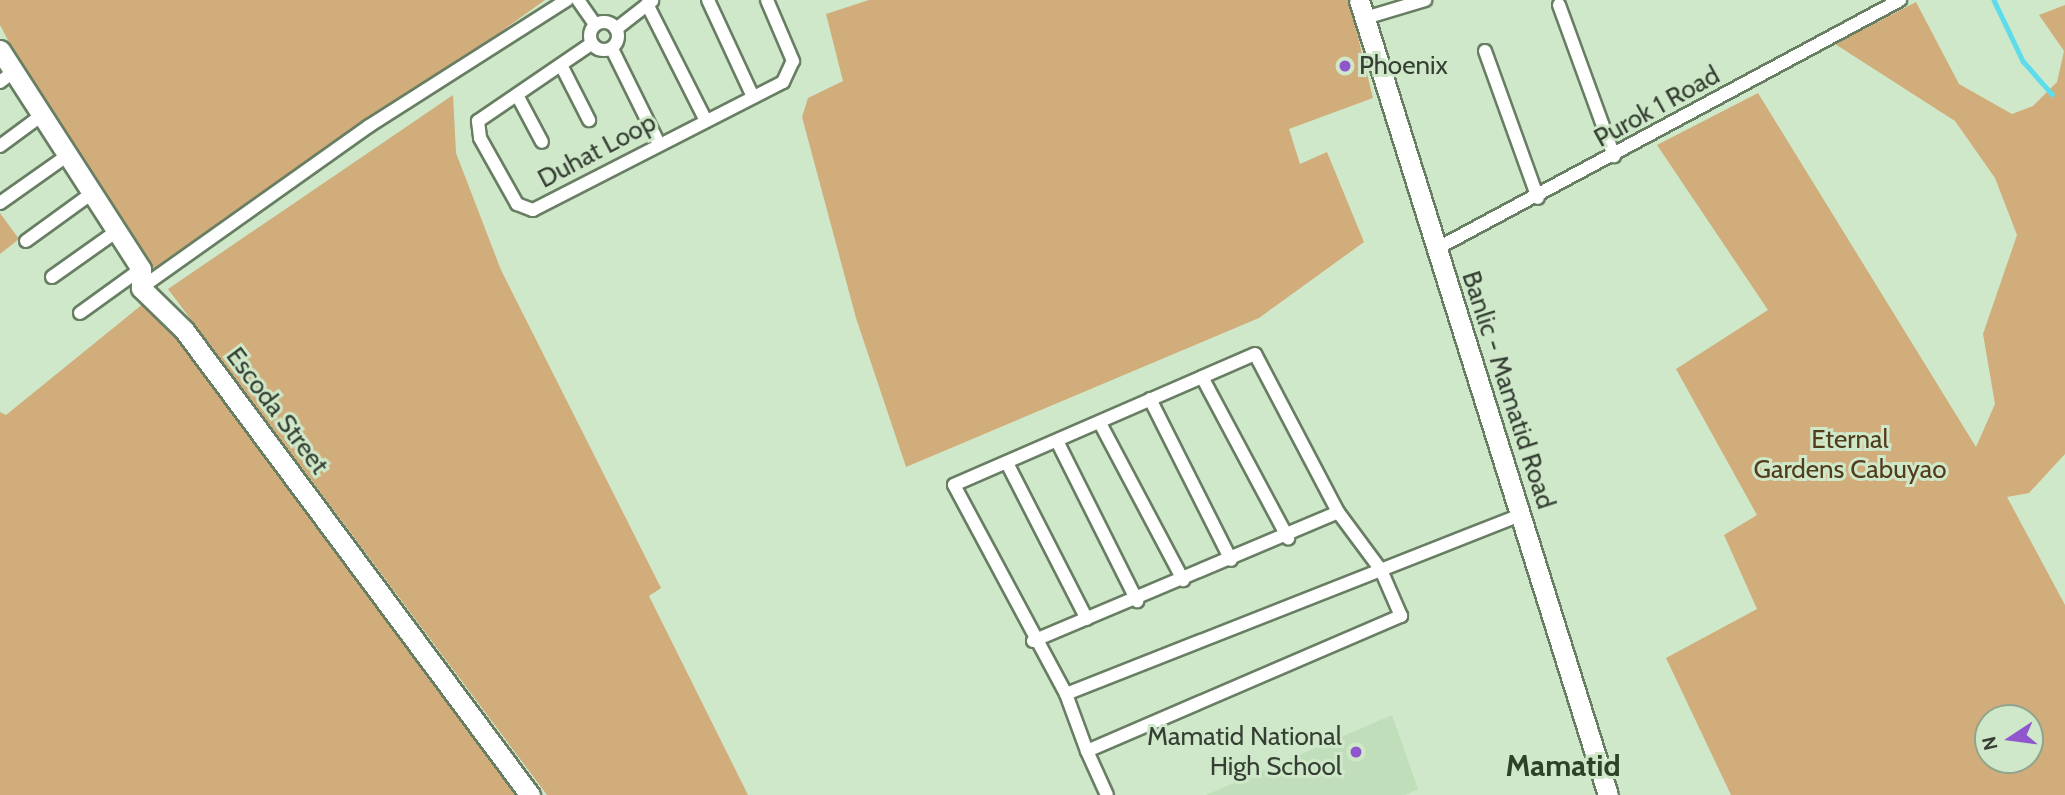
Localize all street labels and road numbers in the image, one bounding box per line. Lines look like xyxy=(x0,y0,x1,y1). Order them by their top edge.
street label: Purok 1 Road xyxy=(1589,60,1725,154)
street label: Duhat Loop xyxy=(533,107,661,195)
street label: Banlic - Mamatid Road xyxy=(1455,267,1561,513)
street label: Escoda Street xyxy=(219,341,335,481)

